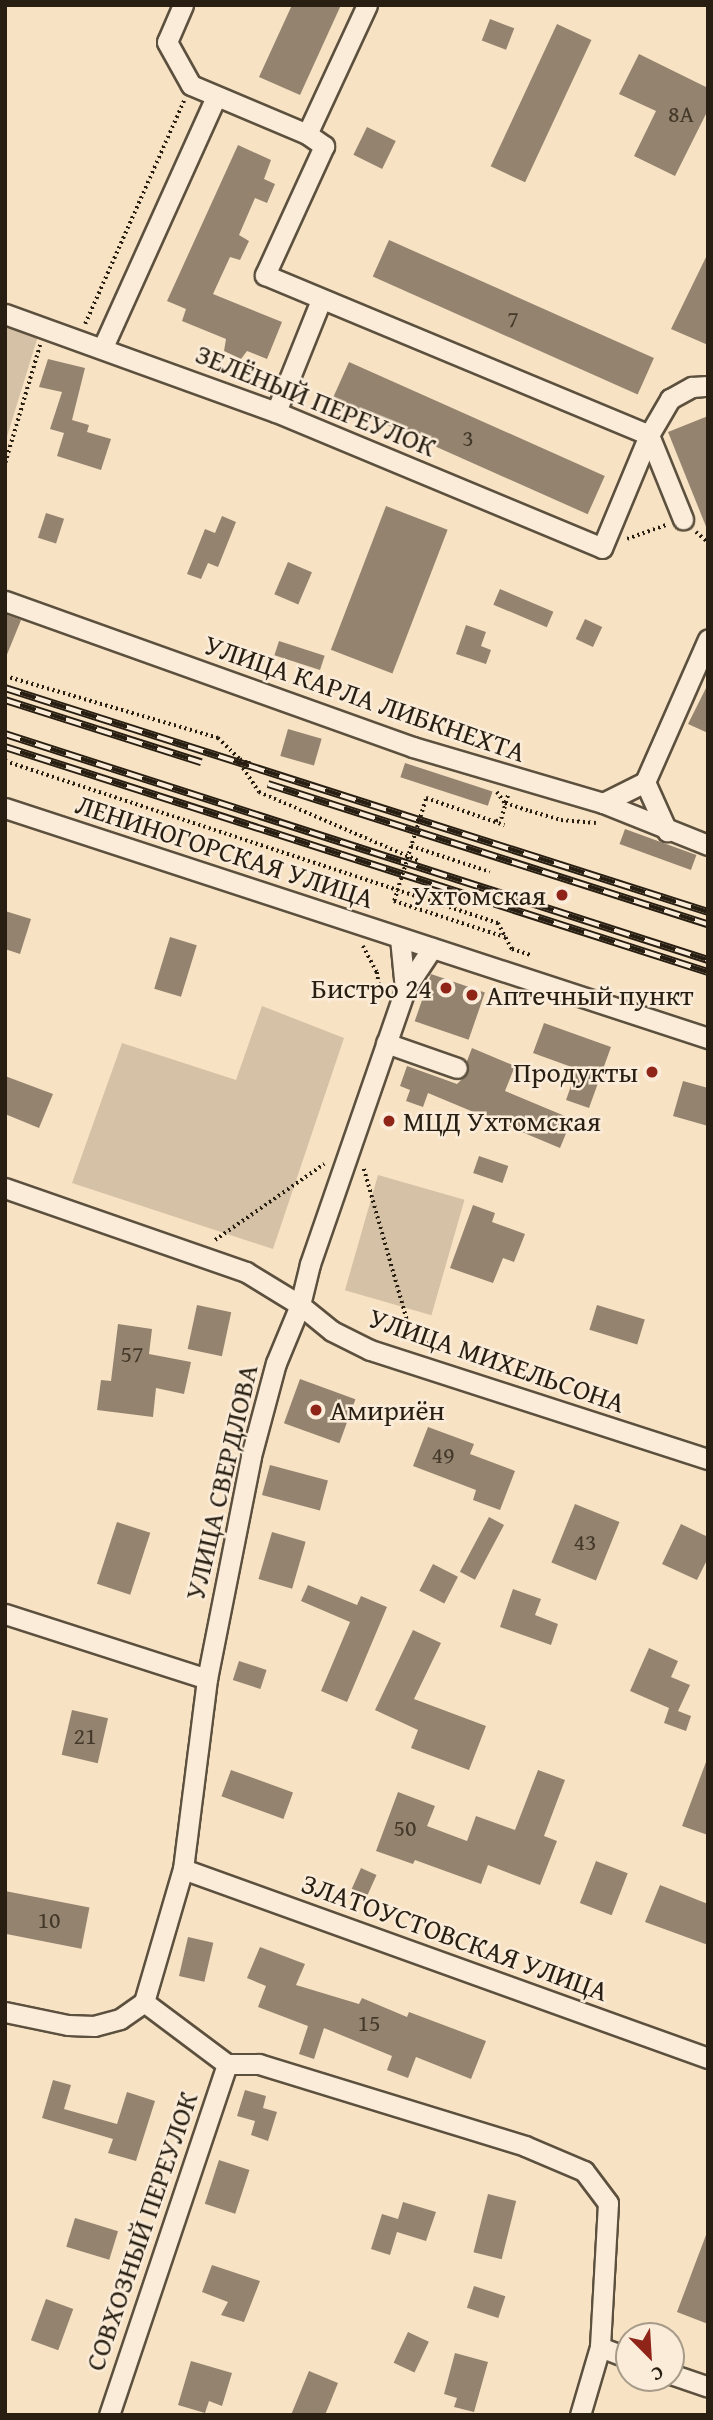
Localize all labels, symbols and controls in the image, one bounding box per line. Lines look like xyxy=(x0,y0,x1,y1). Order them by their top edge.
house number: 8А xyxy=(668,100,694,128)
house number: 7 xyxy=(507,305,519,333)
street label: ЗЕЛЁНЫЙ ПЕРЕУЛОК xyxy=(191,336,441,464)
house number: 3 xyxy=(462,424,474,452)
street label: УЛИЦА КАРЛА ЛИБКНЕХТА xyxy=(200,627,530,769)
street label: ЛЕНИНОГОРСКАЯ УЛИЦА xyxy=(72,787,378,915)
place label: Ухтомская xyxy=(412,878,546,912)
marker: Ухтомская xyxy=(552,885,572,905)
place label: Бистро 24 xyxy=(311,971,432,1005)
place label: Аптечный пункт xyxy=(486,978,694,1012)
marker: Бистро 24 xyxy=(438,980,454,996)
marker: Аптечный пункт xyxy=(464,987,480,1003)
place label: Продукты xyxy=(513,1055,638,1089)
marker: Продукты xyxy=(644,1064,660,1080)
place label: МЦД Ухтомская xyxy=(403,1104,601,1138)
marker: МЦД Ухтомская xyxy=(381,1113,397,1129)
street label: УЛИЦА МИХЕЛЬСОНА xyxy=(365,1300,629,1420)
house number: 57 xyxy=(120,1340,144,1368)
street label: УЛИЦА СВЕРДЛОВА xyxy=(178,1361,264,1603)
place label: Амириён xyxy=(330,1393,445,1427)
marker: Амириён xyxy=(308,1402,324,1418)
house number: 49 xyxy=(431,1441,455,1469)
house number: 43 xyxy=(573,1528,597,1556)
house number: 21 xyxy=(73,1722,97,1750)
house number: 50 xyxy=(393,1814,417,1842)
street label: ЗЛАТОУСТОВСКАЯ УЛИЦА xyxy=(297,1866,613,2008)
house number: 10 xyxy=(37,1906,61,1934)
house number: 15 xyxy=(357,2009,381,2037)
street label: СОВХОЗНЫЙ ПЕРЕУЛОК xyxy=(77,2087,205,2375)
north arrow xyxy=(615,2322,685,2392)
text: С xyxy=(647,2359,668,2389)

